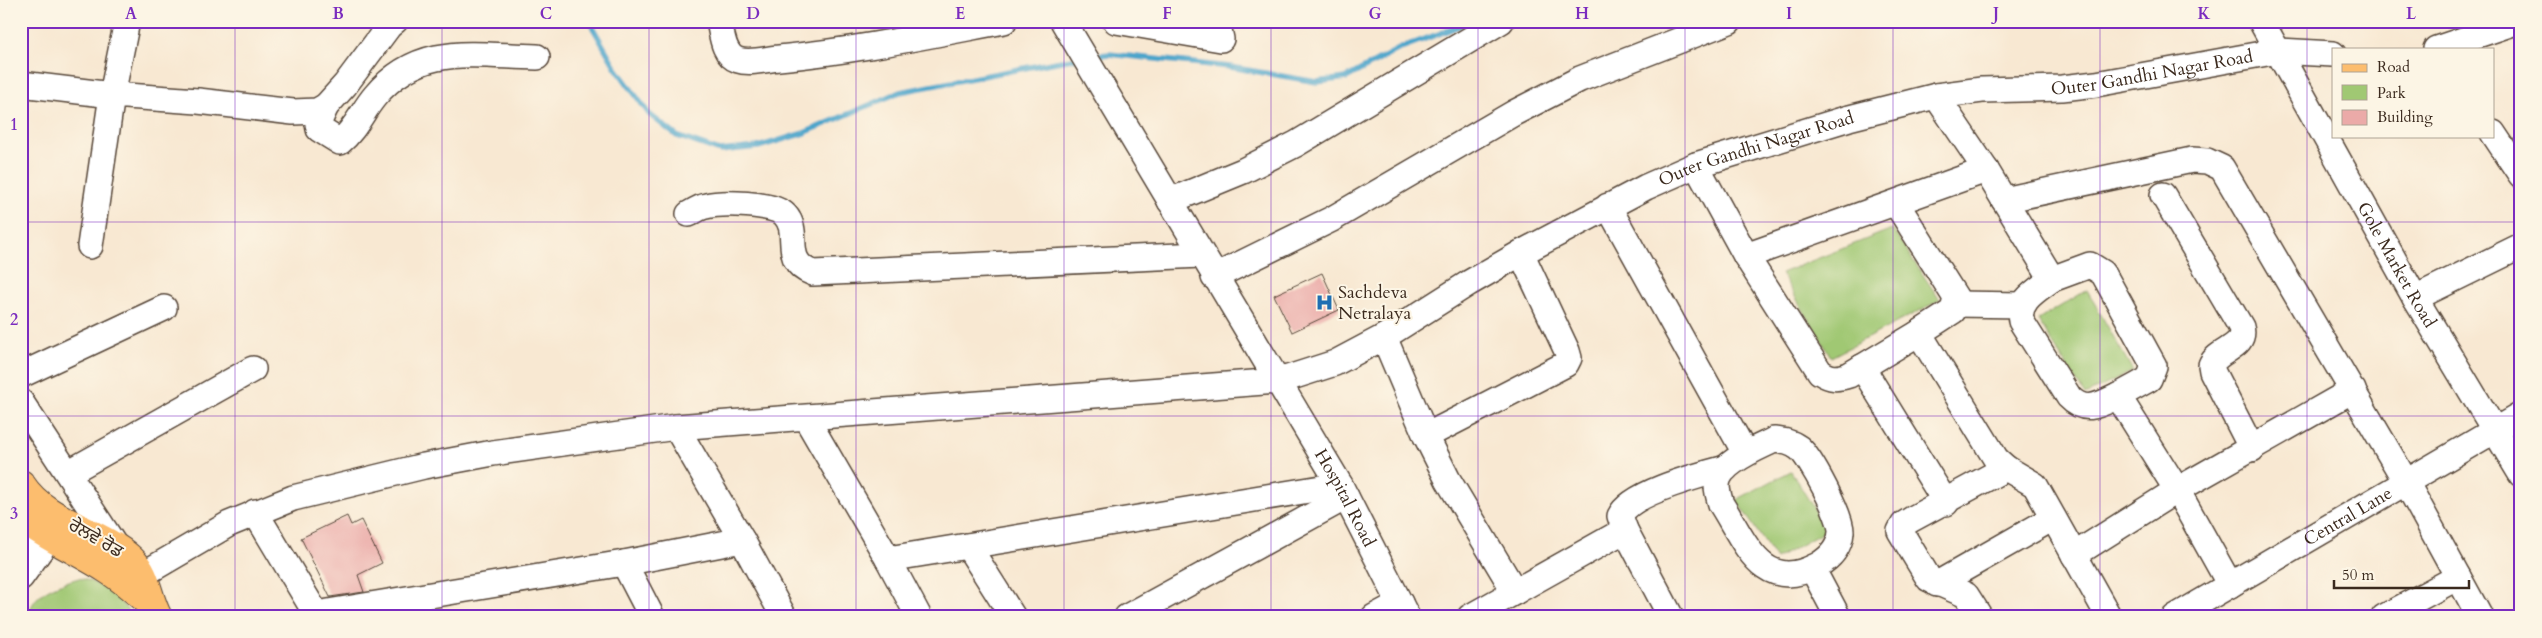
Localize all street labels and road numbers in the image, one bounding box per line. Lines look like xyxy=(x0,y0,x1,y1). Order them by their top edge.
street label: Outer Gandhi Nagar Road xyxy=(2051,44,2255,101)
street label: Outer Gandhi Nagar Road xyxy=(1655,105,1857,193)
street label: Gole Market Road xyxy=(2351,197,2442,333)
street label: Hospital Road xyxy=(1308,444,1381,552)
street label: Central Lane xyxy=(2299,481,2397,552)
street label: ਰੇਲਵੇ ਰੋਡ xyxy=(63,512,128,564)

